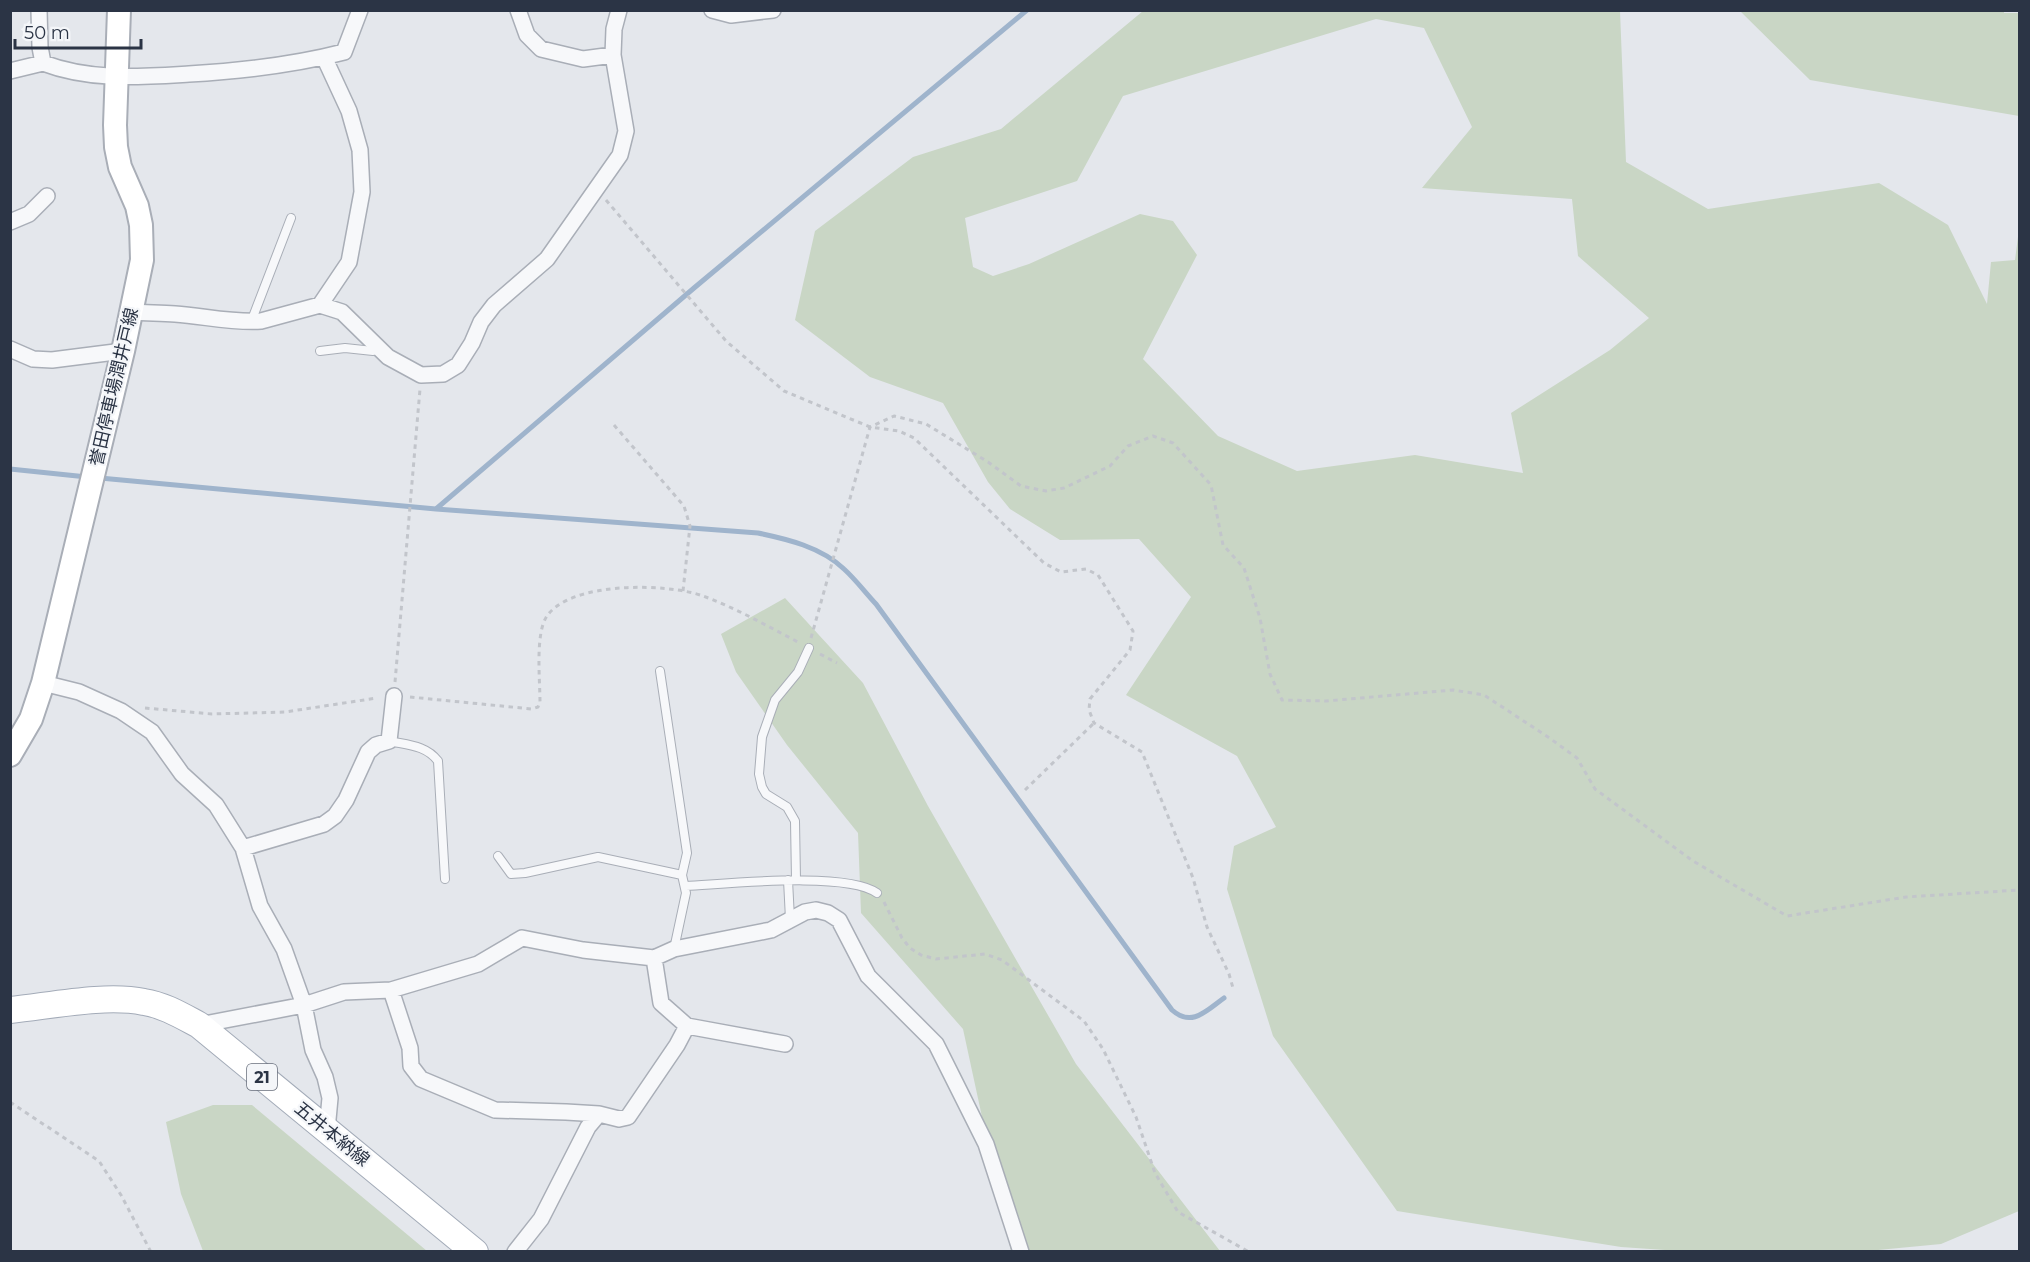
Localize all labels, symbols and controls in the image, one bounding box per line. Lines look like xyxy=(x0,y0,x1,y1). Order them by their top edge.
scale bar xyxy=(15,12,141,50)
text: 50 m xyxy=(24,22,70,44)
street label: 誉田停車場潤井戸線 xyxy=(85,306,143,468)
road number: 21 xyxy=(247,1064,277,1090)
street label: 五井本納線 xyxy=(290,1097,374,1171)

